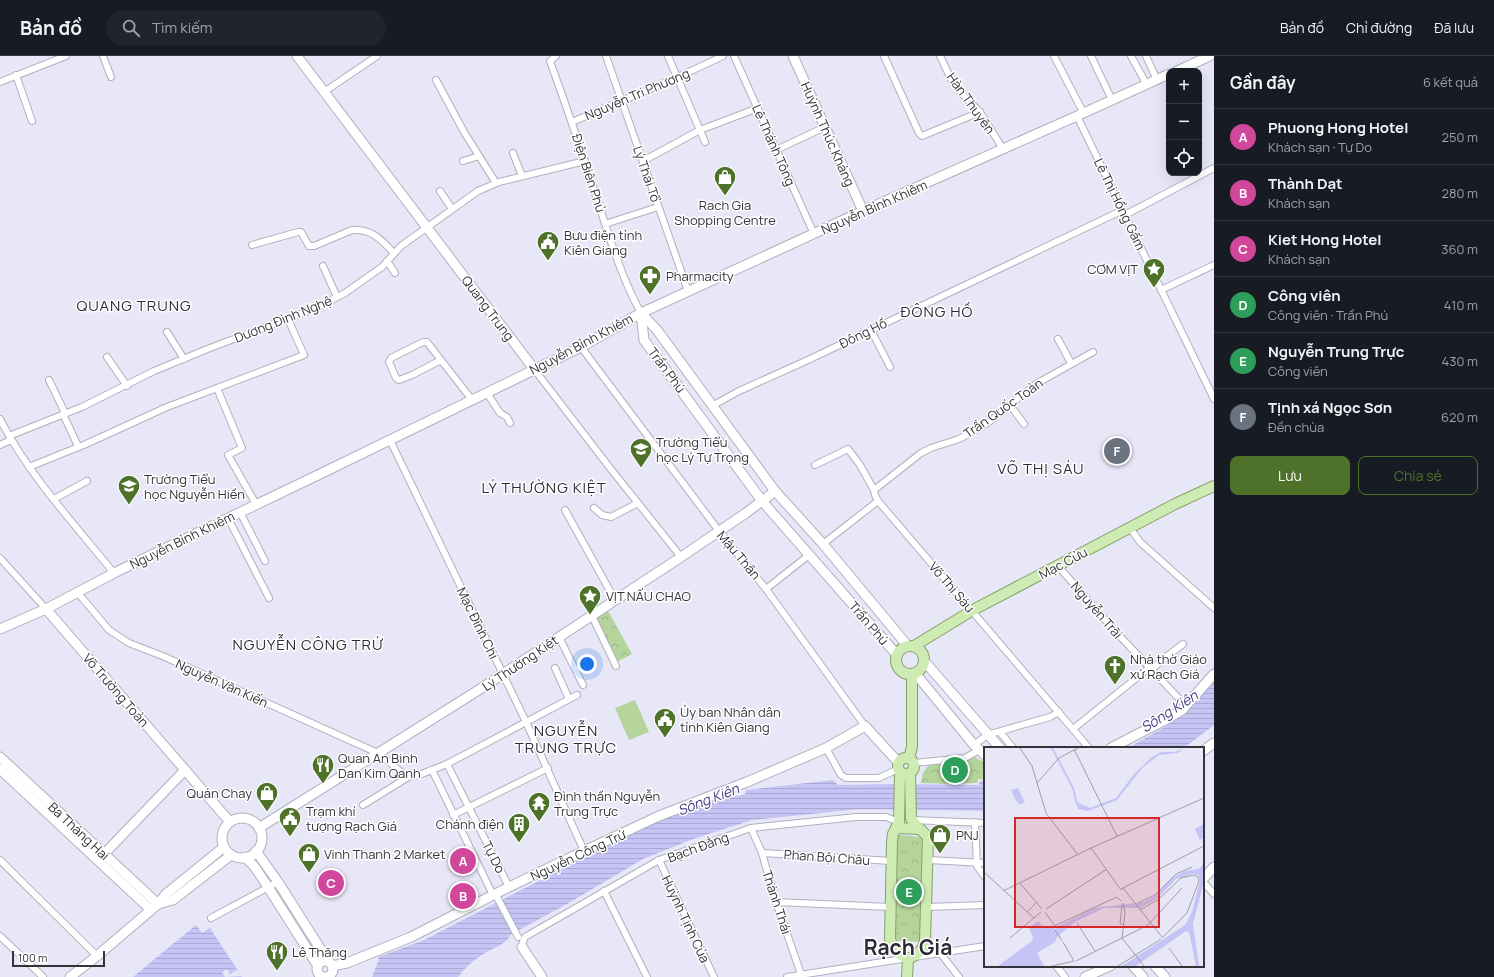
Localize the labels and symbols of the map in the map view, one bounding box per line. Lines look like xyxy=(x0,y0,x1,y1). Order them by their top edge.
street label: Nguyễn Tri Phương xyxy=(582,64,692,124)
street label: Hàn Thuyên xyxy=(943,69,999,137)
street label: Huỳnh Thúc Kháng xyxy=(797,79,859,189)
street label: Lê Thánh Tông xyxy=(748,101,800,189)
street label: Điện Biên Phủ xyxy=(568,131,610,215)
street label: Lý Thái Tổ xyxy=(629,144,665,205)
street label: Lê Thị Hồng Gấm xyxy=(1090,155,1150,253)
shop icon: Rach Gia Shopping Centre xyxy=(712,164,738,197)
street label: Nguyễn Bỉnh Khiêm xyxy=(818,175,930,239)
place label: Rach Gia Shopping Centre xyxy=(674,196,776,229)
place label: Bưu điện tỉnh Kiên Giang xyxy=(564,226,642,259)
public building icon: Bưu điện tỉnh Kiên Giang xyxy=(535,229,561,262)
place icon: CƠM VỊT xyxy=(1141,256,1167,289)
place label: CƠM VỊT xyxy=(1087,260,1138,278)
pharmacy icon: Pharmacity xyxy=(637,263,663,296)
place label: Pharmacity xyxy=(666,267,734,285)
street label: Quang Trung xyxy=(458,272,518,344)
street label: Dương Đình Nghệ xyxy=(232,291,335,347)
district label: QUANG TRUNG xyxy=(76,295,192,316)
district label: ĐÔNG HỒ xyxy=(901,301,973,322)
street label: Nguyễn Bỉnh Khiêm xyxy=(526,309,636,379)
street label: Đông Hồ xyxy=(836,314,890,352)
street label: Trần Phú xyxy=(644,344,690,396)
street label: Trần Quốc Toản xyxy=(960,374,1046,442)
place label: Trường Tiểu học Lý Tự Trọng xyxy=(656,433,749,466)
school or university icon: Trường Tiểu học Lý Tự Trọng xyxy=(628,436,654,469)
pin: F xyxy=(1104,436,1130,466)
district label: VÕ THỊ SÁU xyxy=(997,458,1085,479)
place label: Trường Tiểu học Nguyễn Hiền xyxy=(144,470,245,503)
school or university icon: Trường Tiểu học Nguyễn Hiền xyxy=(116,473,142,506)
district label: LÝ THƯỜNG KIỆT xyxy=(481,477,607,498)
street label: Nguyễn Bỉnh Khiêm xyxy=(127,507,237,573)
street label: Mậu Thân xyxy=(713,527,765,583)
street label: Mạc Cửu xyxy=(1036,543,1090,583)
street label: Võ Thị Sáu xyxy=(925,558,979,616)
street label: Nguyễn Trãi xyxy=(1067,578,1127,642)
place icon: VỊT NẤU CHAO xyxy=(577,583,603,616)
street label: Mạc Đĩnh Chi xyxy=(453,584,503,662)
place label: VỊT NẤU CHAO xyxy=(606,587,692,605)
street label: Trần Phú xyxy=(845,597,893,649)
street label: Lý Thường Kiệt xyxy=(478,631,562,695)
district label: NGUYỄN CÔNG TRỨ xyxy=(233,634,384,655)
street label: Võ Trường Toản xyxy=(79,649,153,731)
place label: Nhà thờ Giáo xứ Rạch Giá xyxy=(1130,650,1207,683)
church icon: Nhà thờ Giáo xứ Rạch Giá xyxy=(1102,653,1128,686)
your location xyxy=(577,654,597,674)
street label: Nguyễn Văn Kiến xyxy=(173,655,271,711)
water label: Sông Kiên xyxy=(1137,685,1202,736)
place label: Ủy ban Nhân dân tỉnh Kiên Giang xyxy=(680,703,781,736)
public building icon: Ủy ban Nhân dân tỉnh Kiên Giang xyxy=(652,706,678,739)
district label: NGUYỄN TRUNG TRỰC xyxy=(515,720,617,758)
inset map xyxy=(984,747,1204,967)
place label: Quan An Binh Dan Kim Qanh xyxy=(338,749,421,782)
restaurant icon: Quan An Binh Dan Kim Qanh xyxy=(310,752,336,785)
pin: D xyxy=(942,755,968,785)
water label: Sông Kiên xyxy=(675,778,742,819)
shop icon: Quán Chay xyxy=(254,780,280,813)
place label: Quán Chay xyxy=(187,784,252,802)
place label: Đình thần Nguyễn Trung Trực xyxy=(554,787,660,820)
temple icon: Đình thần Nguyễn Trung Trực xyxy=(526,790,552,823)
street label: Ba Tháng Hai xyxy=(44,798,114,864)
place label: Trạm khí tượng Rạch Giá xyxy=(306,802,397,835)
public building icon: Trạm khí tượng Rạch Giá xyxy=(277,805,303,838)
building icon: Chánh điện xyxy=(506,811,532,844)
place label: Chánh điện xyxy=(436,815,504,833)
shop icon: PNJ xyxy=(927,822,953,855)
street label: Nguyễn Công Trứ xyxy=(527,825,630,885)
place label: PNJ xyxy=(956,826,979,844)
street label: Bạch Đằng xyxy=(665,828,731,866)
street label: Tự Do xyxy=(478,838,510,876)
shop icon: Vinh Thanh 2 Market xyxy=(296,841,322,874)
place label: Vinh Thanh 2 Market xyxy=(324,845,445,863)
street label: Phan Bội Châu xyxy=(783,845,871,869)
pin: A xyxy=(450,846,476,876)
pin: C xyxy=(318,868,344,898)
street label: Thành Thái xyxy=(758,868,796,936)
street label: Huỳnh Tịnh Của xyxy=(658,872,714,966)
pin: E xyxy=(896,877,922,907)
pin: B xyxy=(450,881,476,911)
district label: Rạch Giá xyxy=(864,933,952,961)
restaurant icon: Lê Thāng xyxy=(264,939,290,972)
place label: Lê Thāng xyxy=(292,943,347,961)
scale bar xyxy=(12,949,105,968)

